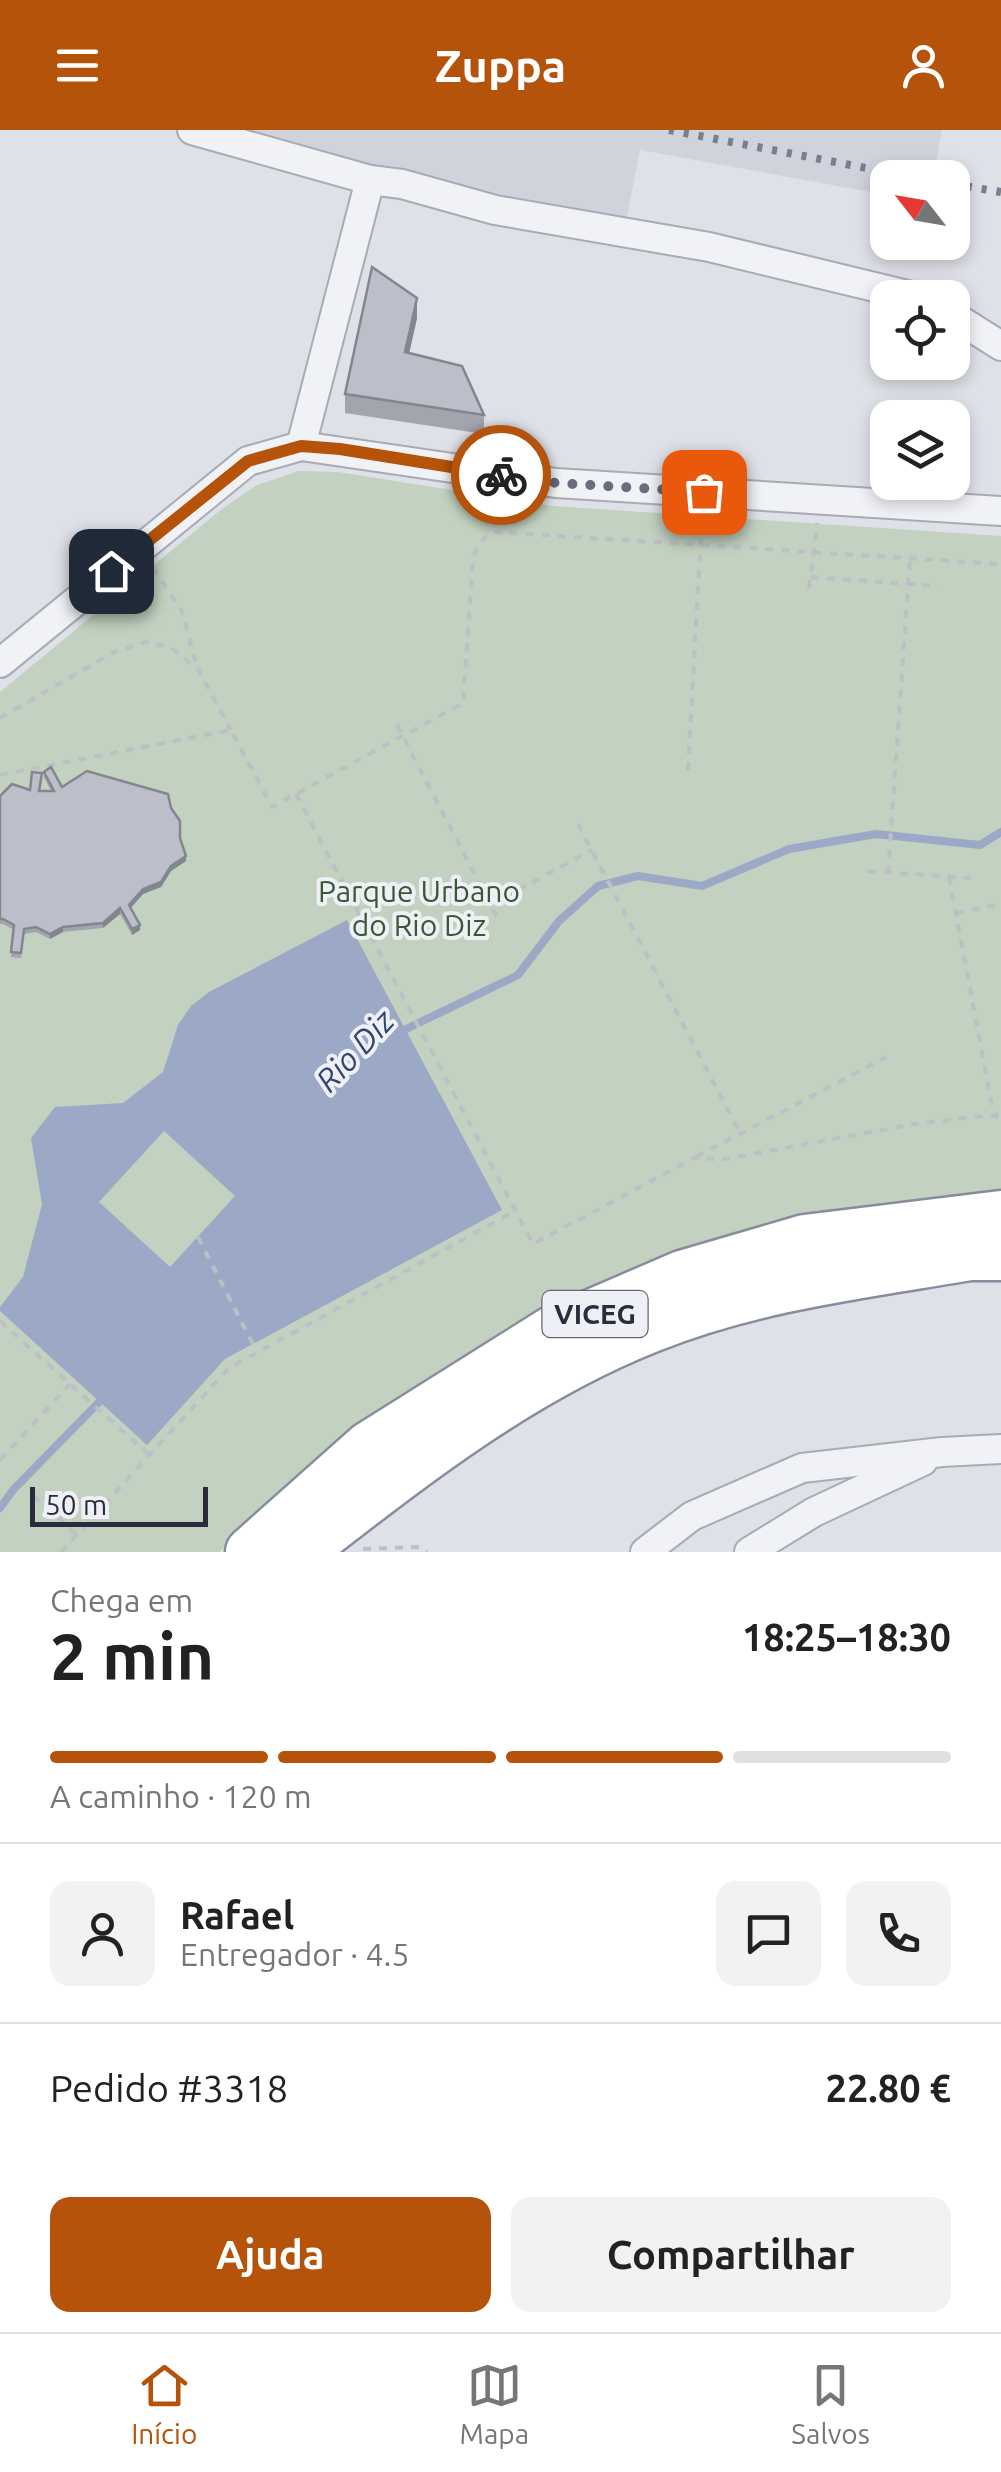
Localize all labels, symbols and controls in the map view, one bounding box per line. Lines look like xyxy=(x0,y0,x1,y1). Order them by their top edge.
icon: menu xyxy=(50,38,105,93)
icon: person xyxy=(896,38,951,93)
text: Zuppa xyxy=(435,40,566,91)
north arrow xyxy=(870,160,970,260)
map controls xyxy=(870,160,970,500)
button: locate xyxy=(870,280,970,380)
button: layers xyxy=(870,400,970,500)
courier xyxy=(451,425,551,525)
icon: bike xyxy=(474,448,529,503)
pin xyxy=(662,450,747,535)
icon: bag xyxy=(677,465,732,520)
pin xyxy=(69,529,154,614)
icon: home xyxy=(84,544,139,599)
park label: Parque Urbano do Rio Diz xyxy=(318,874,520,942)
water label: Rio Diz xyxy=(308,1001,402,1098)
road number: VICEG xyxy=(542,1291,648,1337)
scale bar xyxy=(30,1482,208,1526)
text: 50 m xyxy=(45,1489,107,1520)
text: Chega em xyxy=(50,1582,193,1618)
text: 18:25–18:30 xyxy=(742,1616,951,1658)
text: 2 min xyxy=(50,1619,214,1692)
text: A caminho · 120 m xyxy=(50,1778,312,1814)
button: person xyxy=(50,1881,155,1986)
button: chat xyxy=(716,1881,821,1986)
button: phone xyxy=(846,1881,951,1986)
text: Rafael xyxy=(180,1894,294,1936)
text: Entregador · 4.5 xyxy=(180,1936,409,1972)
text: Pedido #3318 xyxy=(50,2067,288,2109)
text: 22.80 € xyxy=(825,2067,951,2109)
button: Ajuda xyxy=(50,2197,491,2312)
button: Compartilhar xyxy=(511,2197,951,2312)
tab: Início xyxy=(131,2358,197,2449)
tab: Mapa xyxy=(460,2358,529,2449)
tab: Salvos xyxy=(791,2358,870,2449)

